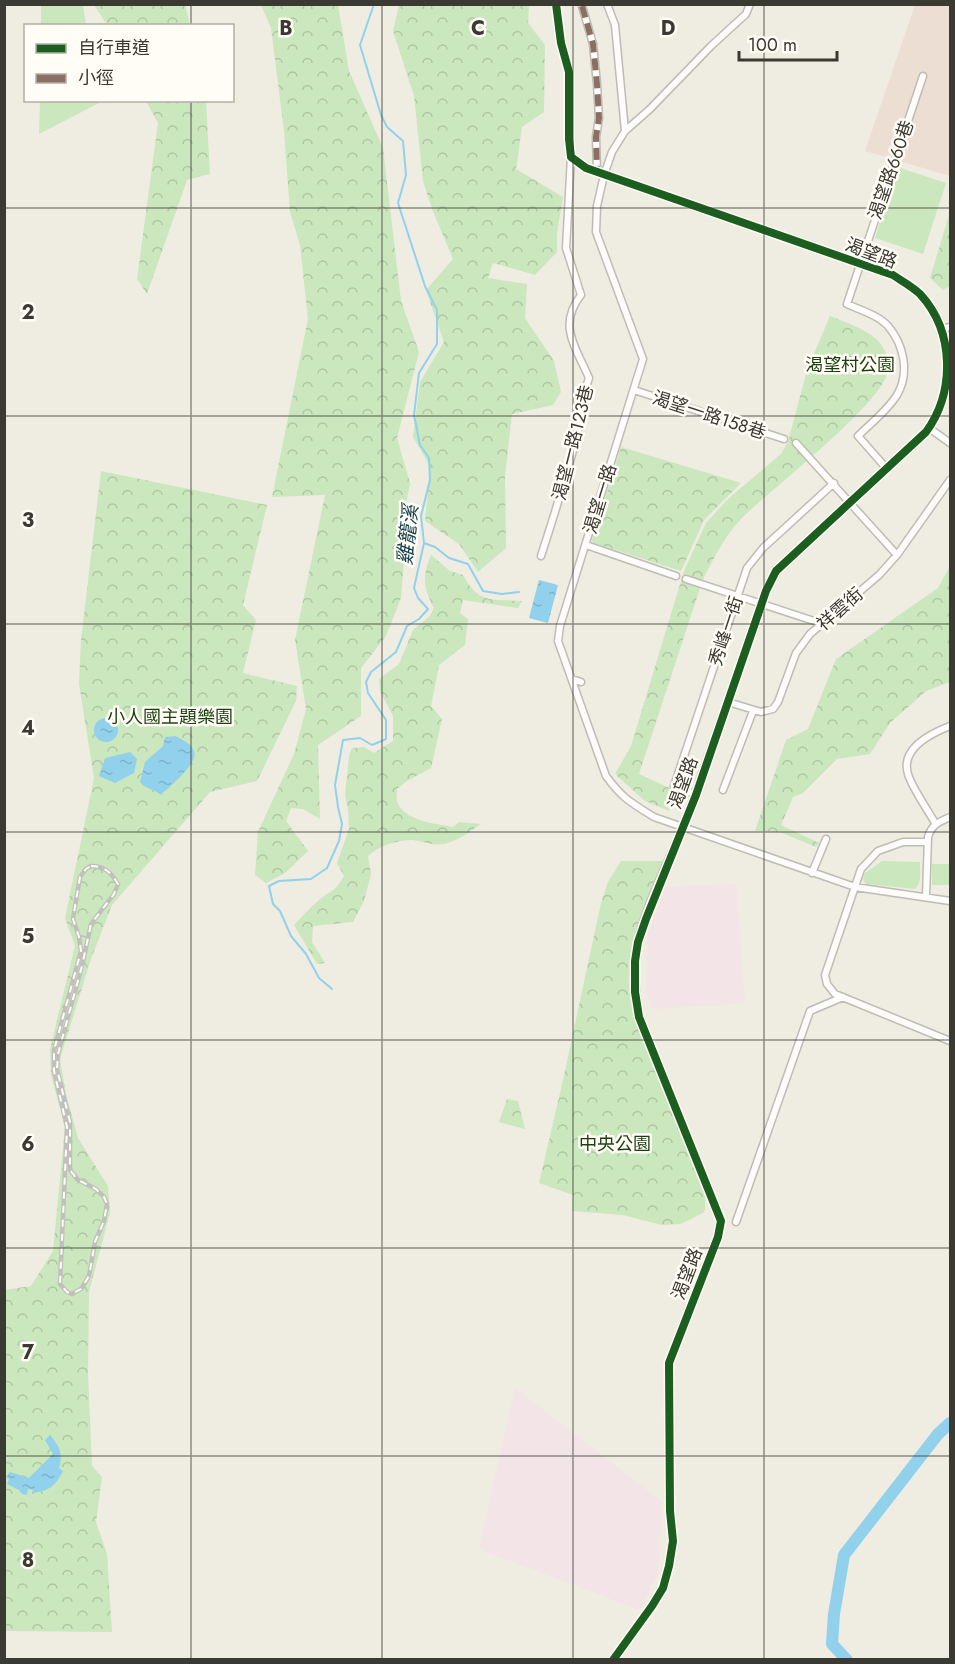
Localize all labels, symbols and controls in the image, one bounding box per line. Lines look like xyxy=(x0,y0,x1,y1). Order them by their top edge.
text: B xyxy=(279,14,293,43)
text: C xyxy=(471,14,485,43)
text: D xyxy=(661,14,675,43)
legend xyxy=(24,24,234,102)
scale bar xyxy=(739,24,836,62)
text: 100 m xyxy=(748,32,797,58)
text: 自行車道 xyxy=(78,35,150,61)
text: 小徑 xyxy=(78,65,114,91)
street label: 渴望路660巷 xyxy=(862,117,920,223)
street label: 渴望路 xyxy=(841,231,901,275)
text: 2 xyxy=(21,298,35,327)
park label: 渴望村公園 xyxy=(805,352,895,378)
street label: 渴望一路123巷 xyxy=(546,383,600,503)
street label: 渴望一路158巷 xyxy=(649,384,769,446)
street label: 渴望一路 xyxy=(577,461,623,537)
water label: 雞籠溪 xyxy=(390,501,426,566)
text: 3 xyxy=(22,506,34,535)
street label: 祥雲街 xyxy=(811,581,869,637)
street label: 秀峰一街 xyxy=(703,593,749,669)
park label: 小人國主題樂園 xyxy=(107,704,233,730)
text: 4 xyxy=(21,714,35,743)
street label: 渴望路 xyxy=(662,753,704,813)
text: 5 xyxy=(22,922,35,951)
text: 6 xyxy=(21,1130,35,1159)
park label: 中央公園 xyxy=(579,1131,651,1157)
street label: 渴望路 xyxy=(665,1244,709,1304)
text: 7 xyxy=(22,1338,35,1367)
text: 8 xyxy=(22,1546,34,1575)

